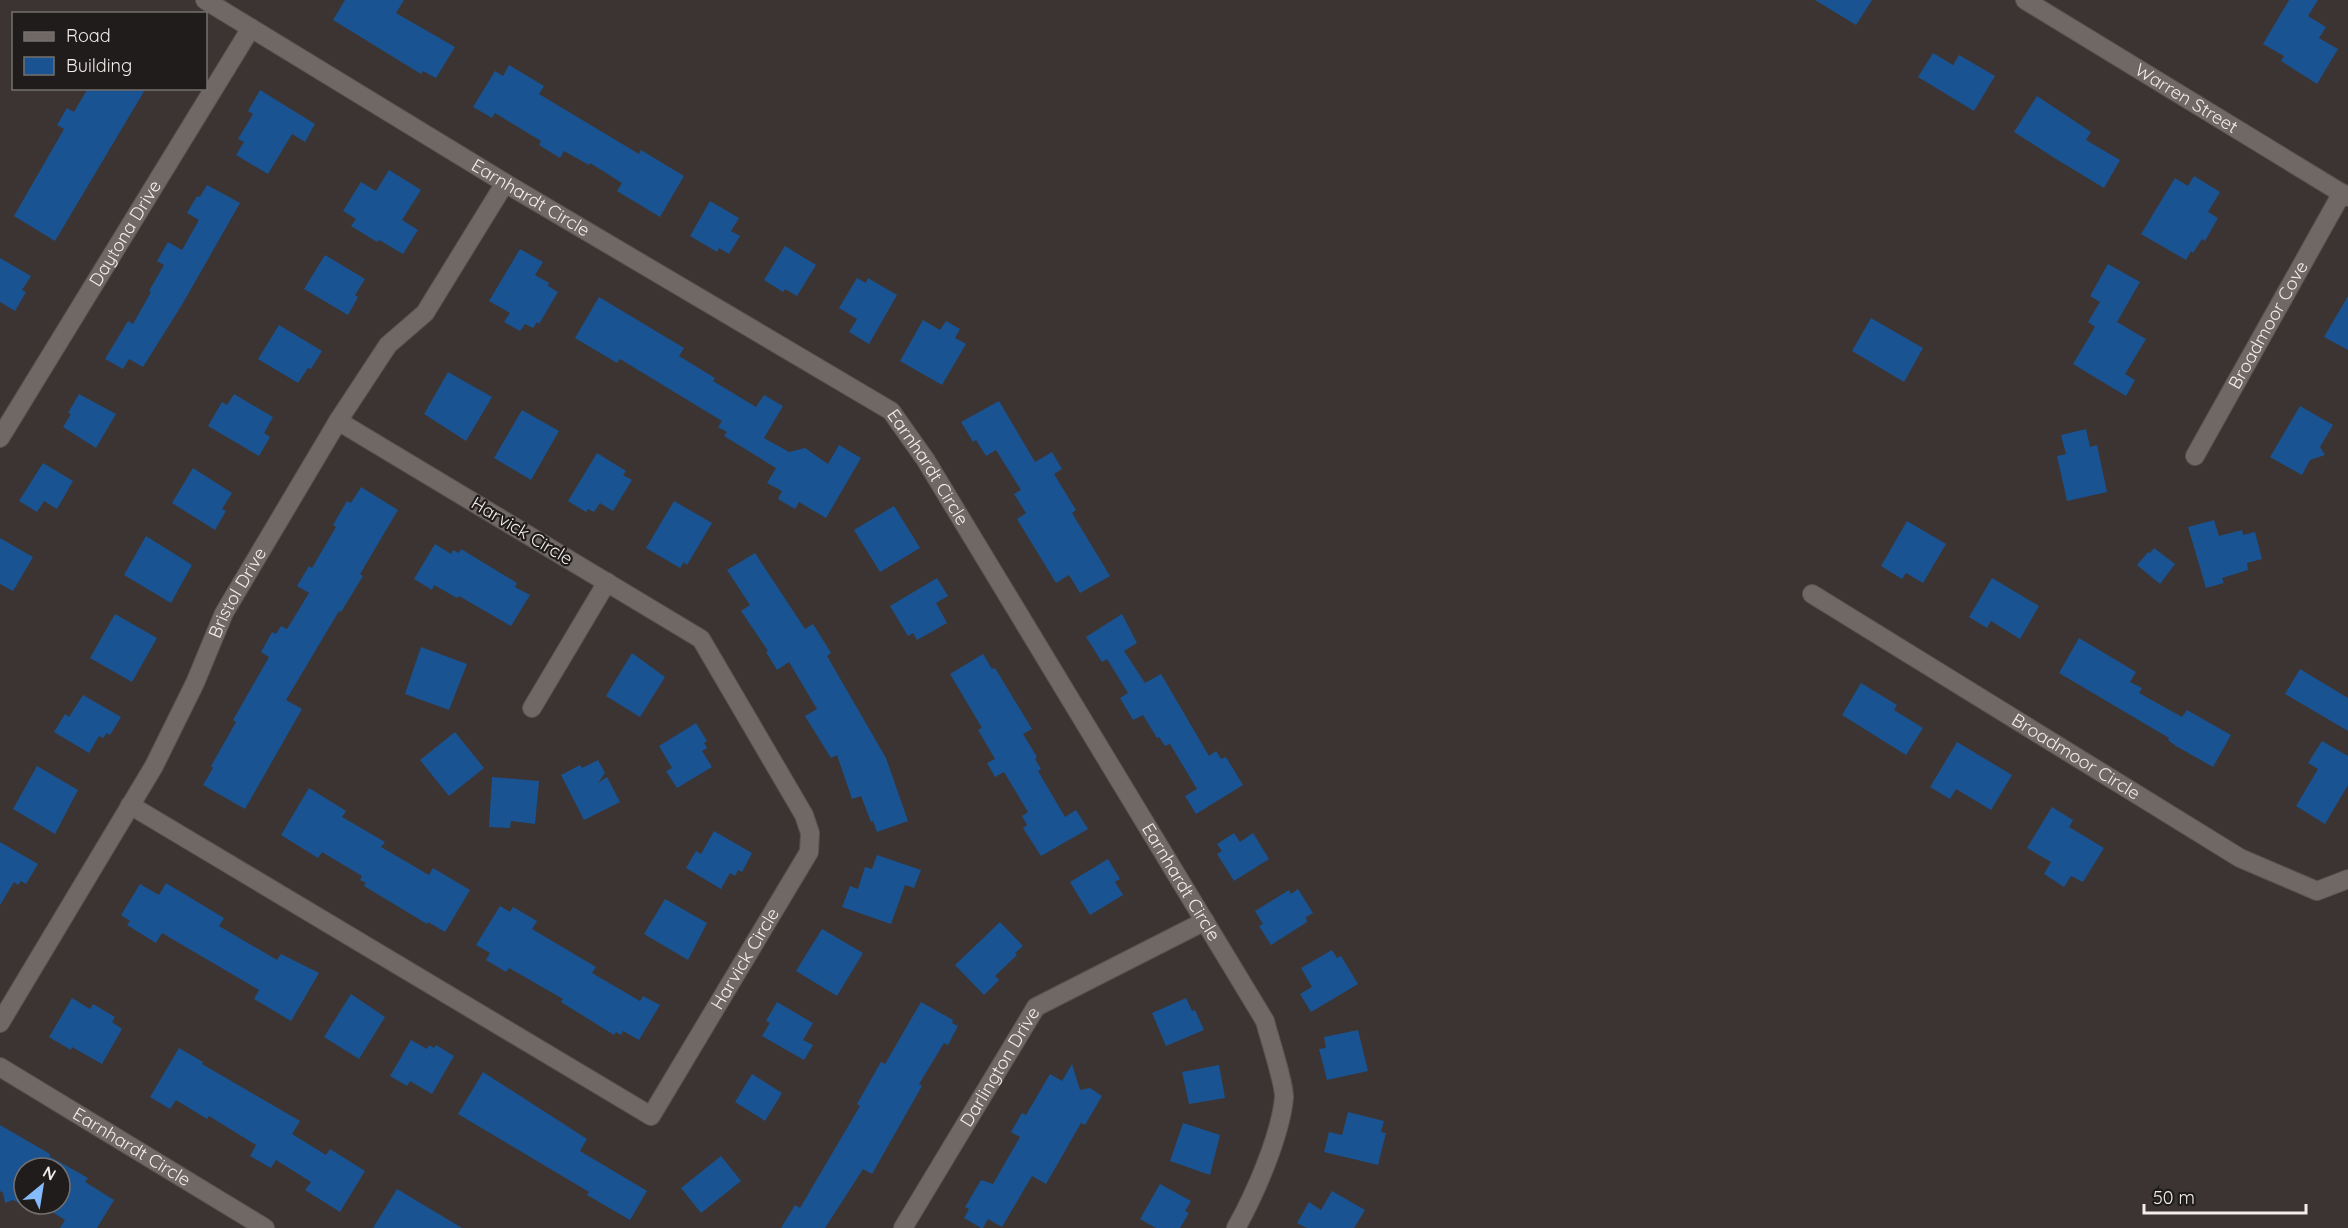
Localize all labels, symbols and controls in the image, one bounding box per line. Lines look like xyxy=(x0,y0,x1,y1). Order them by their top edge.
legend xyxy=(12,12,207,90)
text: Road xyxy=(66,24,111,47)
text: Building xyxy=(66,54,132,77)
street label: Warren Street xyxy=(2131,58,2242,138)
street label: Earnhardt Circle xyxy=(467,153,594,242)
street label: Daytona Drive xyxy=(84,176,166,290)
street label: Broadmoor Cove xyxy=(2223,257,2313,393)
street label: Earnhardt Circle xyxy=(882,404,974,529)
street label: Harvick Circle xyxy=(467,491,577,570)
street label: Bristol Drive xyxy=(203,543,271,641)
street label: Broadmoor Circle xyxy=(2008,708,2145,805)
street label: Earnhardt Circle xyxy=(1137,819,1226,945)
street label: Harvick Circle xyxy=(705,903,784,1014)
street label: Darlington Drive xyxy=(955,1002,1044,1131)
street label: Earnhardt Circle xyxy=(69,1102,195,1191)
north arrow xyxy=(12,1156,72,1216)
text: N xyxy=(39,1161,60,1185)
scale bar xyxy=(2144,1177,2306,1215)
text: 50 m xyxy=(2153,1186,2195,1209)

